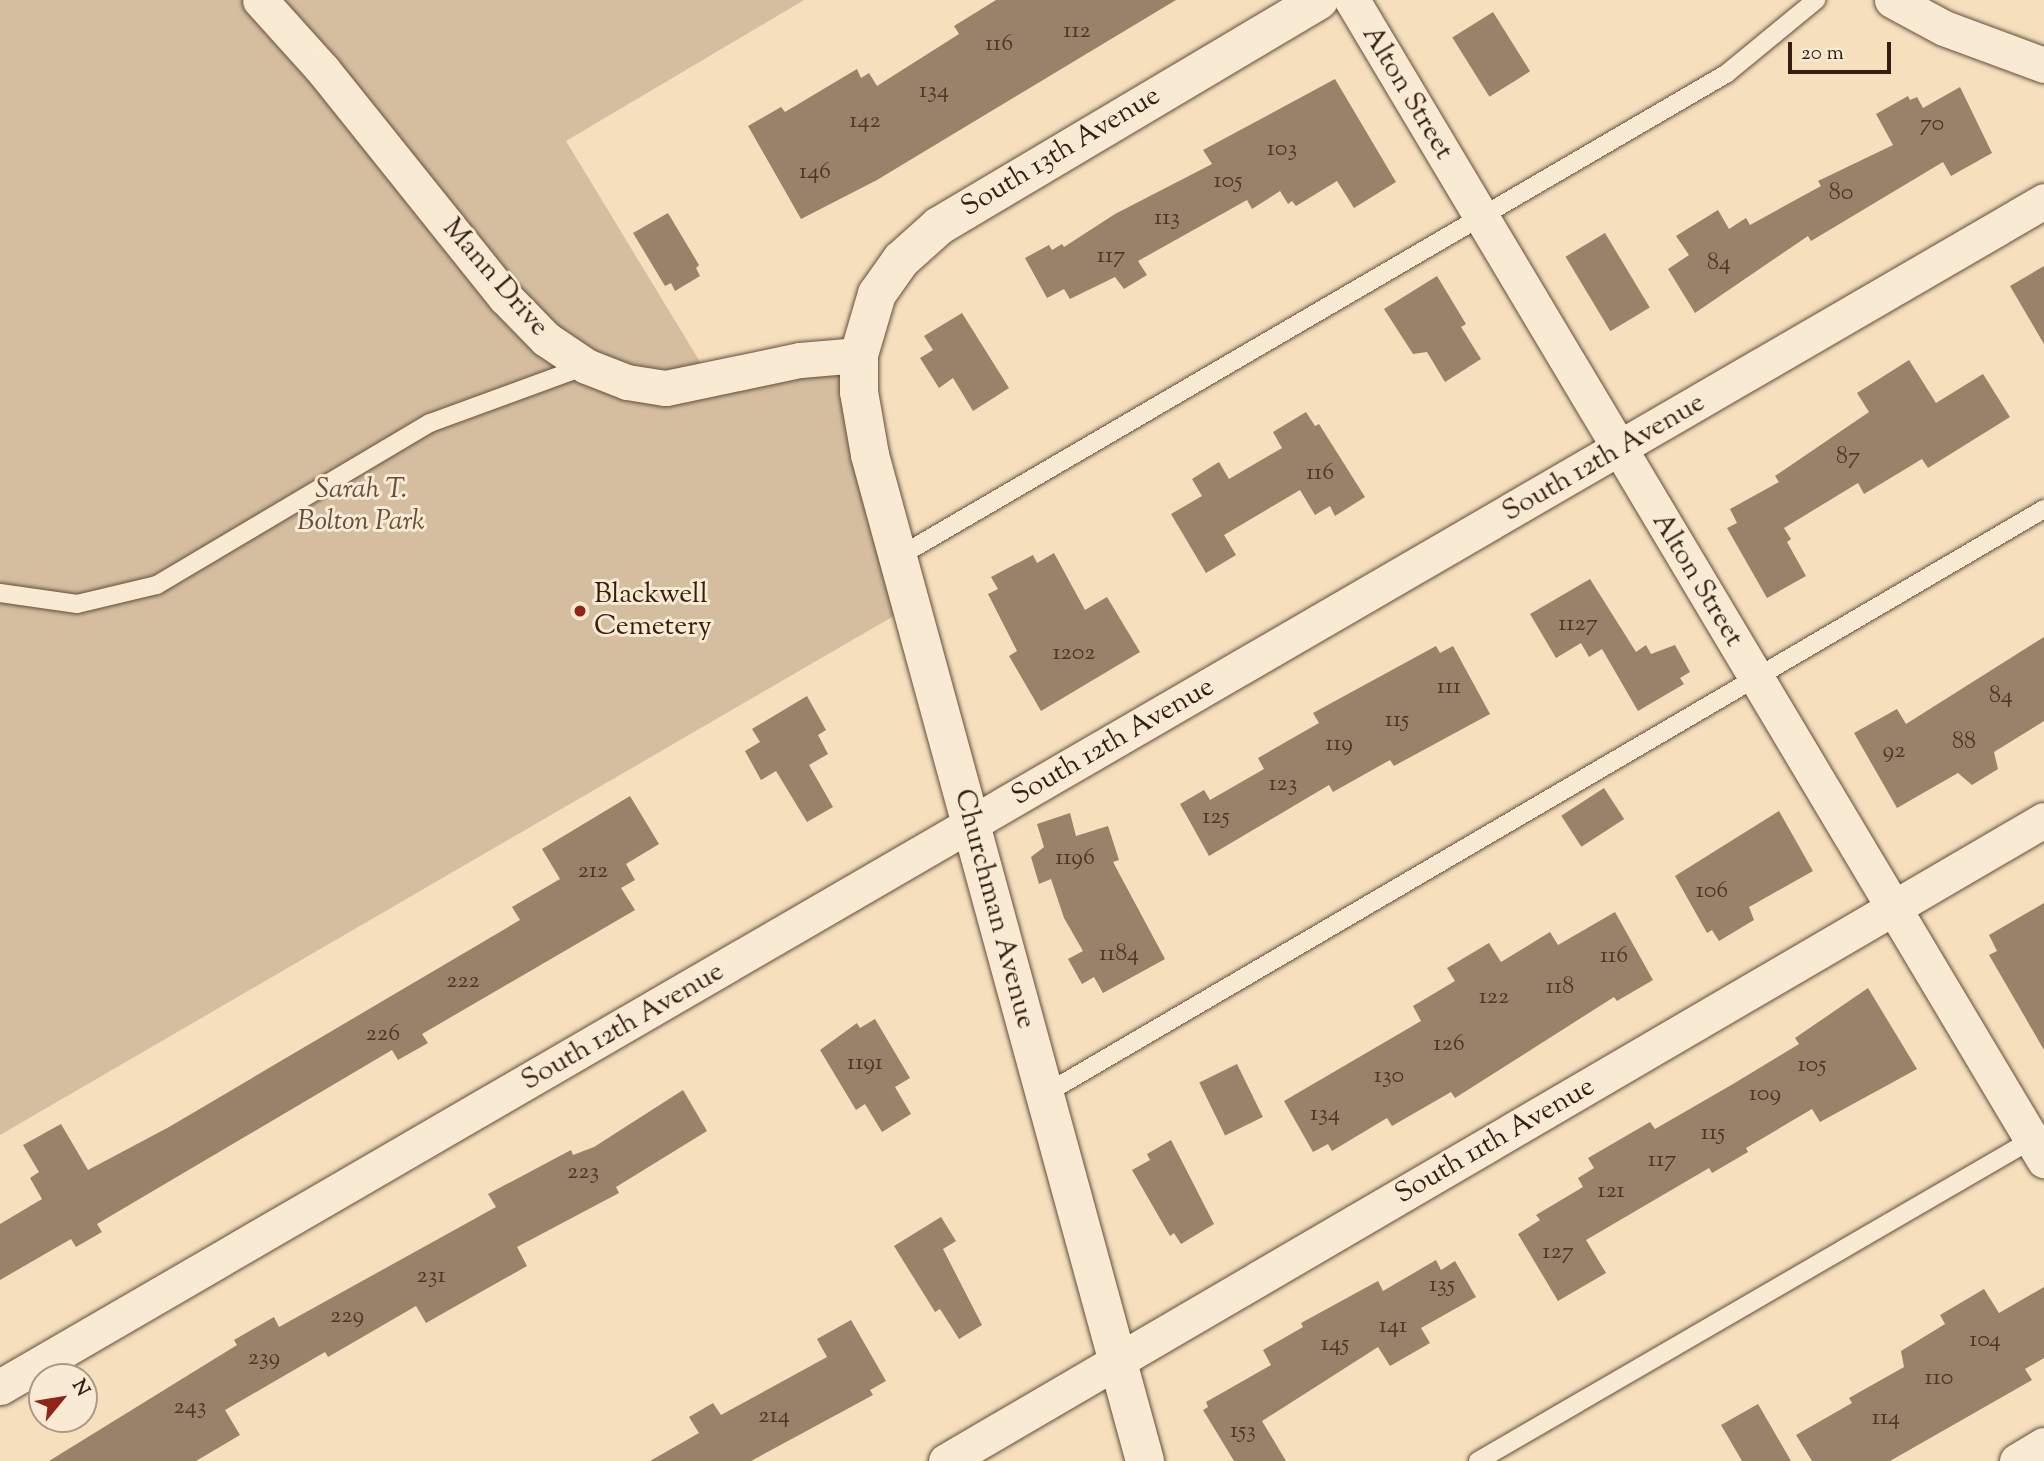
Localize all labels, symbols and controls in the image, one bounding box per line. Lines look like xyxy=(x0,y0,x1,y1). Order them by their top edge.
house number: 112 xyxy=(1063,18,1091,46)
street label: Alton Street xyxy=(1354,20,1460,166)
scale bar xyxy=(1792,28,1895,72)
house number: 116 xyxy=(985,31,1013,59)
text: 20 m xyxy=(1801,39,1844,69)
house number: 134 xyxy=(919,78,949,106)
street label: South 13th Avenue xyxy=(955,79,1167,225)
house number: 142 xyxy=(849,108,881,136)
house number: 70 xyxy=(1920,111,1944,139)
house number: 103 xyxy=(1267,136,1297,164)
house number: 146 xyxy=(799,159,831,187)
house number: 105 xyxy=(1214,168,1242,196)
house number: 80 xyxy=(1829,180,1853,208)
house number: 113 xyxy=(1154,205,1180,233)
street label: Mann Drive xyxy=(435,212,555,344)
house number: 117 xyxy=(1097,243,1125,271)
house number: 84 xyxy=(1707,250,1731,278)
street label: South 12th Avenue xyxy=(1497,386,1711,530)
house number: 87 xyxy=(1836,444,1860,472)
house number: 116 xyxy=(1306,460,1334,488)
park label: Sarah T. Bolton Park xyxy=(297,473,425,539)
street label: Alton Street xyxy=(1644,507,1750,653)
place label: Blackwell Cemetery xyxy=(594,578,712,644)
marker: Blackwell Cemetery xyxy=(572,603,588,619)
house number: 1127 xyxy=(1558,611,1598,639)
house number: 1202 xyxy=(1052,640,1096,668)
street label: South 12th Avenue xyxy=(1006,670,1220,814)
house number: 111 xyxy=(1437,674,1461,702)
house number: 84 xyxy=(1989,683,2013,711)
house number: 115 xyxy=(1385,707,1409,735)
house number: 88 xyxy=(1952,729,1976,757)
house number: 119 xyxy=(1325,731,1353,759)
house number: 92 xyxy=(1883,738,1905,766)
house number: 123 xyxy=(1268,771,1298,799)
street label: Churchman Avenue xyxy=(946,786,1042,1032)
house number: 125 xyxy=(1202,804,1230,832)
house number: 1196 xyxy=(1055,845,1095,873)
house number: 212 xyxy=(578,858,608,886)
house number: 106 xyxy=(1696,878,1728,906)
house number: 1184 xyxy=(1099,941,1139,969)
house number: 116 xyxy=(1600,943,1628,971)
street label: South 12th Avenue xyxy=(516,955,730,1099)
house number: 222 xyxy=(446,968,480,996)
house number: 118 xyxy=(1546,974,1574,1002)
house number: 122 xyxy=(1479,984,1509,1012)
house number: 226 xyxy=(366,1021,400,1049)
house number: 126 xyxy=(1433,1031,1465,1059)
house number: 1191 xyxy=(847,1050,883,1078)
house number: 105 xyxy=(1798,1052,1826,1080)
house number: 130 xyxy=(1374,1063,1404,1091)
street label: South 11th Avenue xyxy=(1389,1070,1601,1212)
house number: 109 xyxy=(1749,1081,1781,1109)
house number: 134 xyxy=(1310,1101,1340,1129)
house number: 115 xyxy=(1701,1120,1725,1148)
house number: 117 xyxy=(1648,1147,1676,1175)
house number: 223 xyxy=(567,1159,599,1187)
house number: 121 xyxy=(1597,1178,1625,1206)
house number: 127 xyxy=(1542,1239,1574,1267)
house number: 231 xyxy=(416,1263,446,1291)
house number: 135 xyxy=(1429,1272,1455,1300)
house number: 229 xyxy=(330,1303,364,1331)
house number: 141 xyxy=(1379,1313,1407,1341)
house number: 104 xyxy=(1969,1327,2001,1355)
house number: 145 xyxy=(1321,1331,1349,1359)
house number: 239 xyxy=(248,1345,280,1373)
north arrow xyxy=(28,1363,98,1433)
house number: 110 xyxy=(1925,1365,1953,1393)
text: N xyxy=(64,1375,95,1402)
house number: 243 xyxy=(173,1394,207,1422)
house number: 214 xyxy=(758,1403,790,1431)
house number: 114 xyxy=(1872,1405,1900,1433)
house number: 153 xyxy=(1230,1418,1256,1446)

